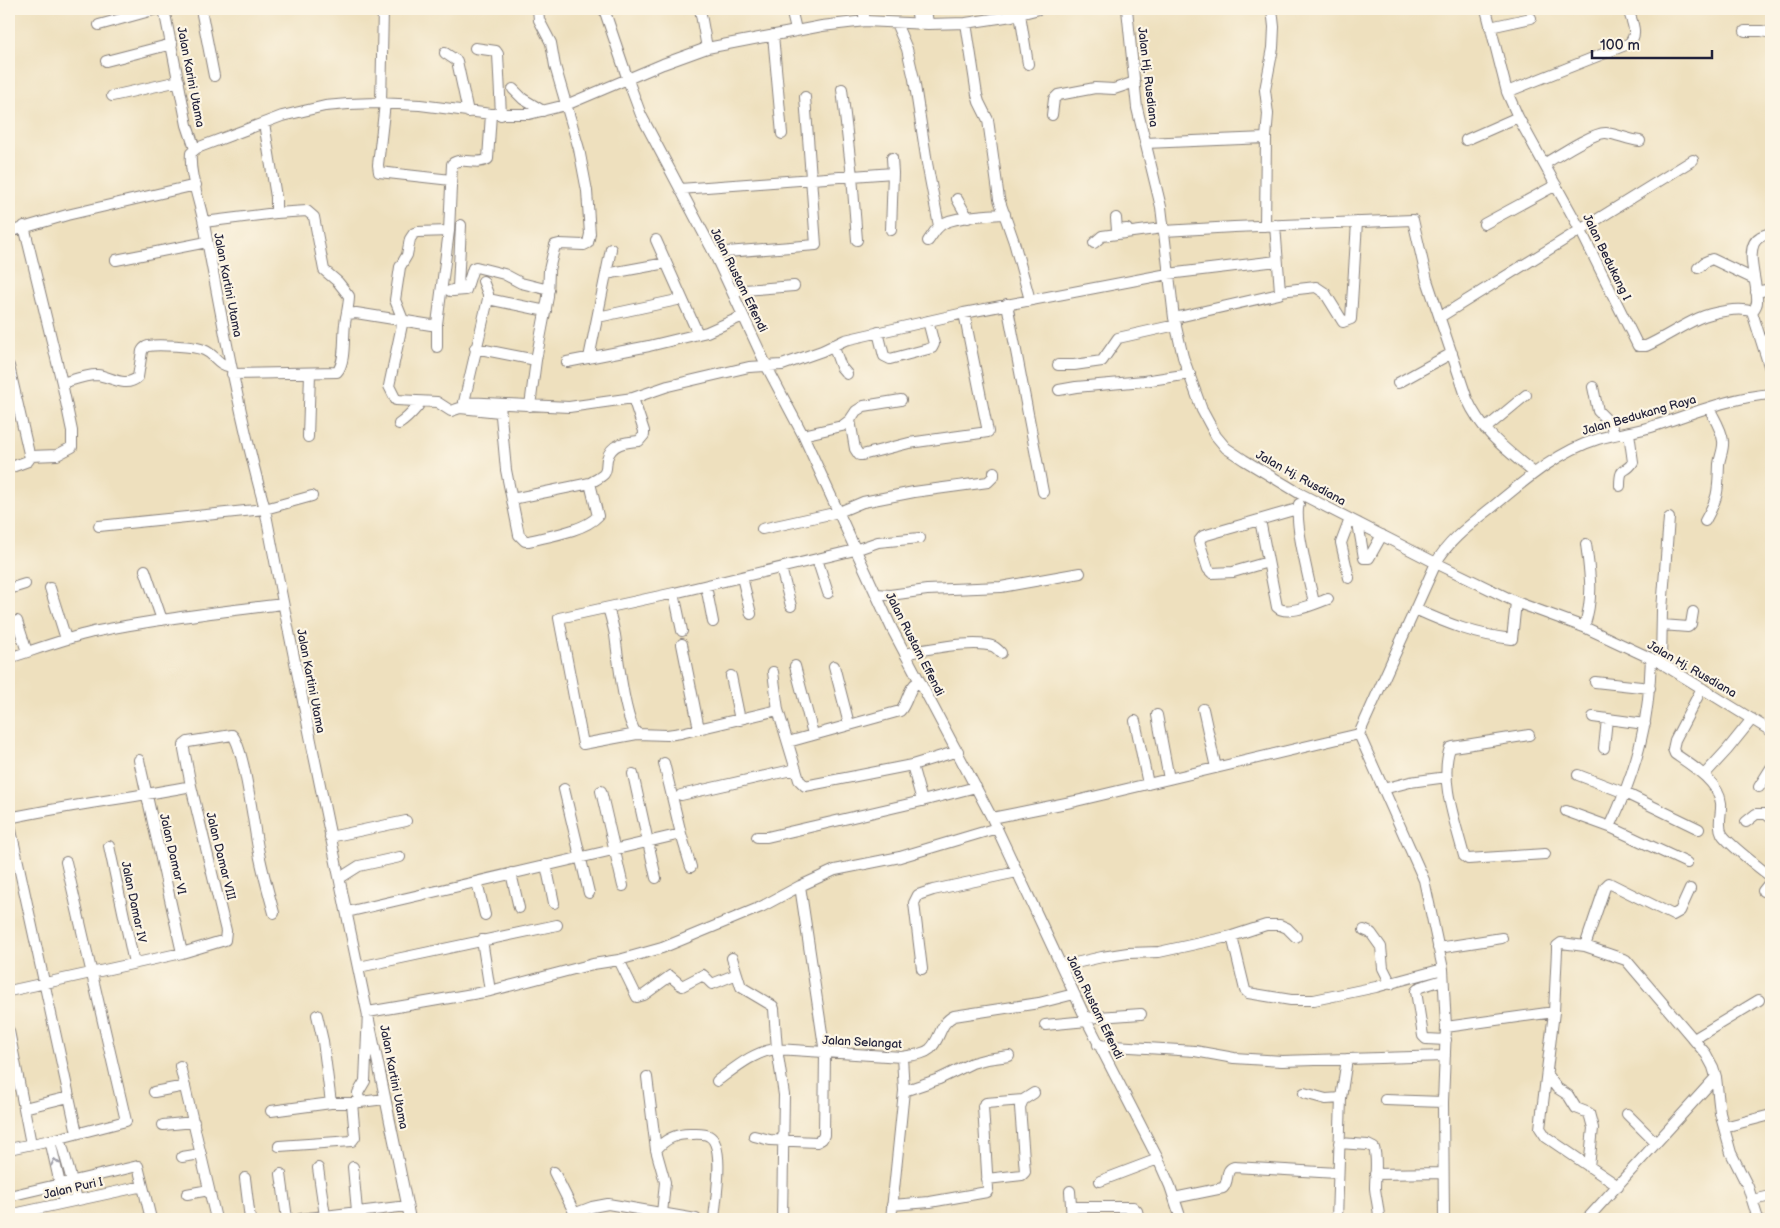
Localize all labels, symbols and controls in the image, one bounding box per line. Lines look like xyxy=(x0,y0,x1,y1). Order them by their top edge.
street label: Jalan Karini Utama xyxy=(173,26,208,129)
street label: Jalan Hj. Rusdiana xyxy=(1134,26,1161,128)
scale bar xyxy=(1592,28,1712,60)
text: 100 m xyxy=(1600,36,1640,55)
street label: Jalan Bedukang I xyxy=(1579,212,1634,303)
street label: Jalan Rustam Effendi xyxy=(707,226,770,335)
street label: Jalan Kartini Utama xyxy=(210,232,245,339)
street label: Jalan Bedukang Raya xyxy=(1580,392,1698,439)
street label: Jalan Hj. Rusdiana xyxy=(1253,447,1349,509)
street label: Jalan Rustam Effendi xyxy=(882,590,947,699)
street label: Jalan Kartini Utama xyxy=(293,628,328,735)
street label: Jalan Hj. Rusdiana xyxy=(1644,638,1739,701)
street label: Jalan Damar VIII xyxy=(202,811,239,902)
street label: Jalan Damar VI xyxy=(156,812,189,896)
street label: Jalan Damar IV xyxy=(118,860,150,945)
street label: Jalan Rustam Effendi xyxy=(1063,953,1126,1062)
street label: Jalan Kartini Utama xyxy=(376,1024,411,1131)
street label: Jalan Selangat xyxy=(822,1033,903,1052)
one-way arrow xyxy=(50,1158,61,1167)
street label: Jalan Puri I xyxy=(42,1174,105,1203)

